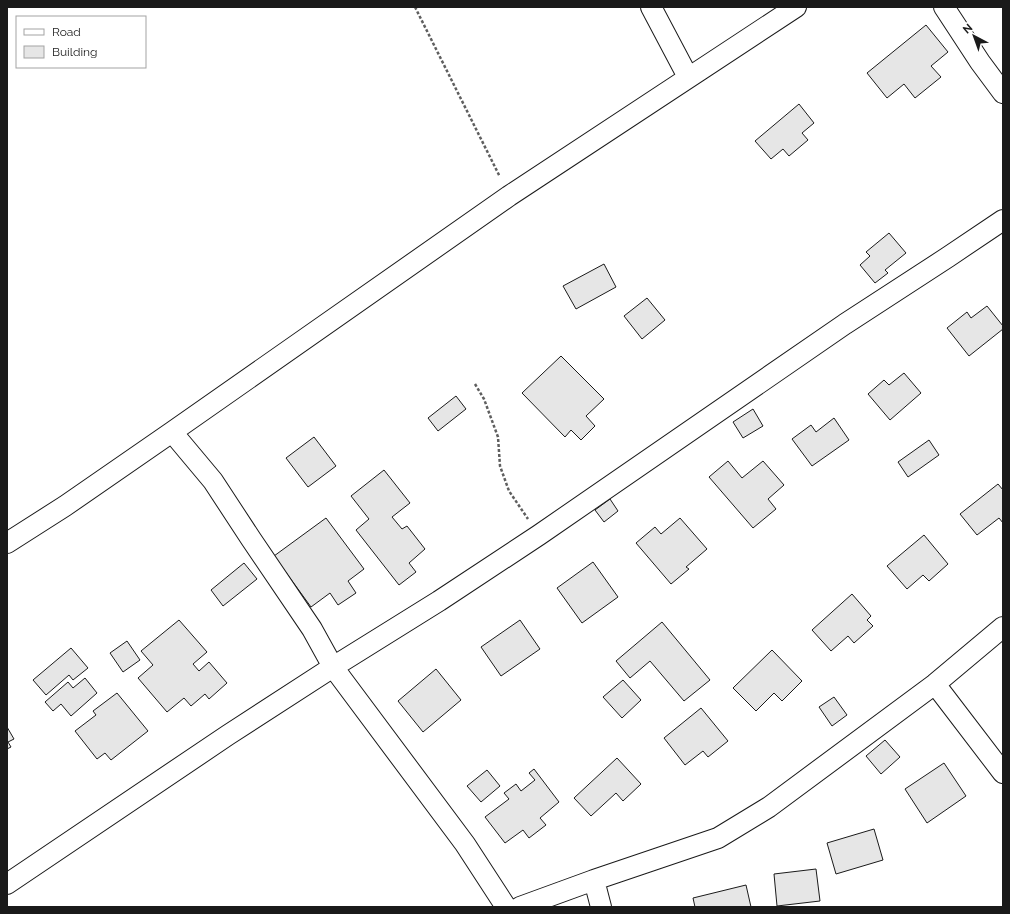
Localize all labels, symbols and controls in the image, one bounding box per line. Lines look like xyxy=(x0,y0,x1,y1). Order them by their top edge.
legend xyxy=(16,16,146,68)
north arrow xyxy=(954,16,994,56)
text: N xyxy=(960,21,975,36)
text: Road xyxy=(52,25,81,39)
text: Building xyxy=(52,45,98,59)

